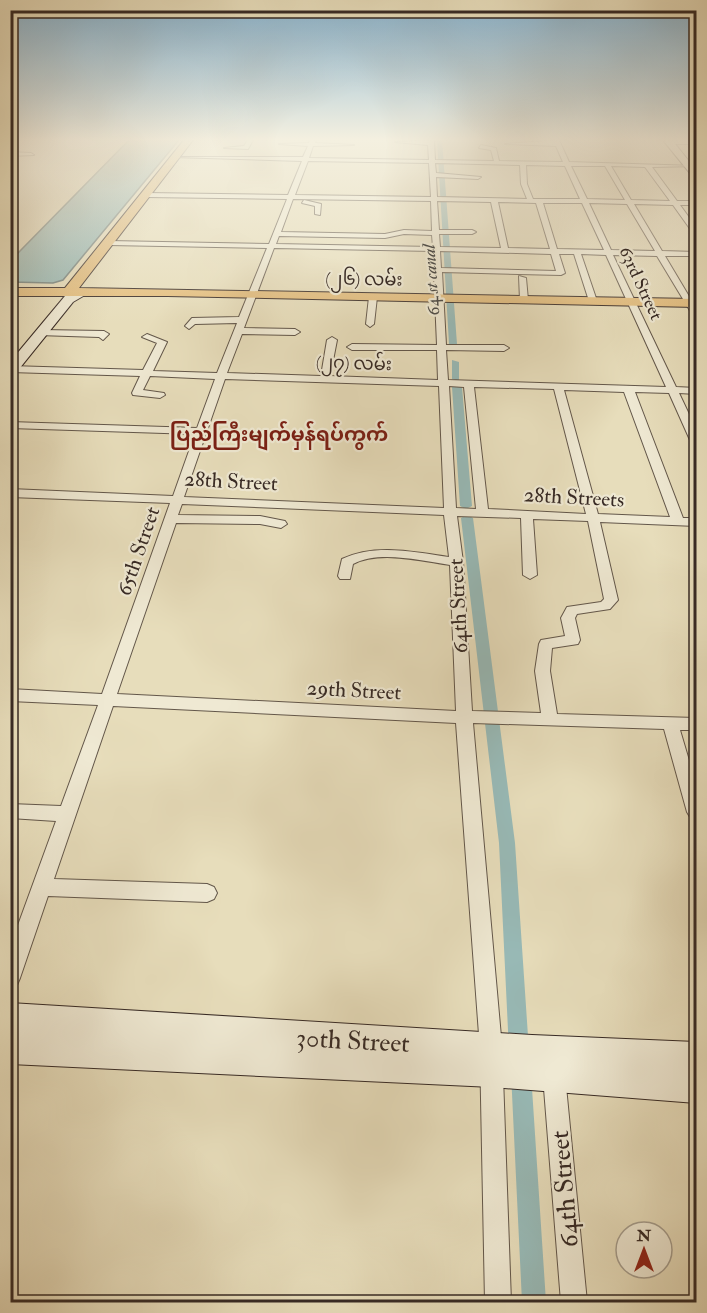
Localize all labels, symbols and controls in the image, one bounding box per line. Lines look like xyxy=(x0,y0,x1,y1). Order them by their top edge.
water label: 64 st canal xyxy=(417,242,445,316)
street label: 63rd Street xyxy=(614,243,668,324)
street label: (၂၆) လမ်း xyxy=(325,265,403,295)
street label: (၂၇) လမ်း xyxy=(315,349,392,379)
district label: ပြည်ကြီးမျက်မှန်ရပ်ကွက် xyxy=(170,421,388,451)
street label: 28th Street xyxy=(184,466,278,497)
street label: 28th Streets xyxy=(523,481,625,514)
street label: 65th Street xyxy=(111,503,166,599)
street label: 64th Street xyxy=(443,558,474,654)
street label: 29th Street xyxy=(306,675,402,706)
street label: 30th Street xyxy=(295,1022,410,1060)
street label: 64th Street xyxy=(544,1129,586,1249)
north arrow xyxy=(614,1220,674,1280)
text: N xyxy=(636,1226,652,1246)

